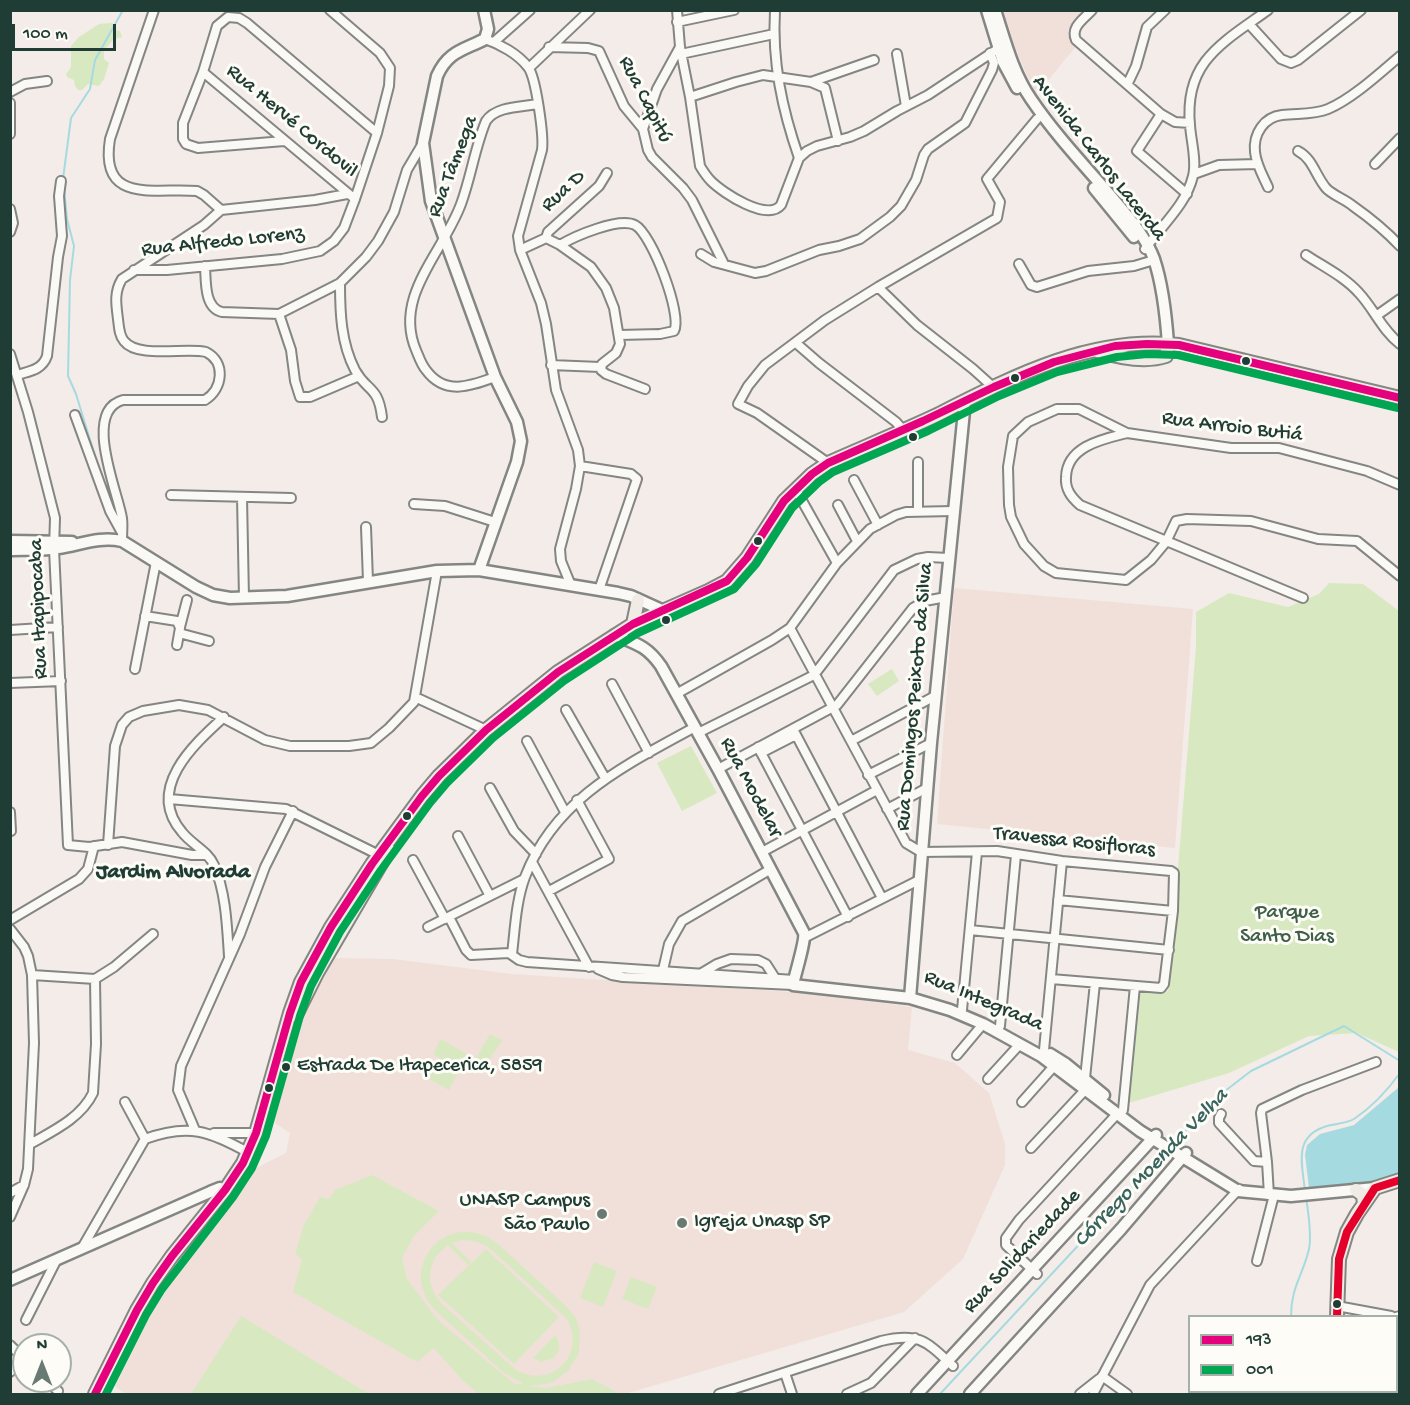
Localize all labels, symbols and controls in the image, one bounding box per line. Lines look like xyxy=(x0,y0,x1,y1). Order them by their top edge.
scale bar xyxy=(15,12,118,50)
text: 100 m xyxy=(23,24,68,45)
street label: Rua Capitú xyxy=(611,52,677,148)
street label: Rua Hervé Cordovil xyxy=(220,60,362,184)
street label: Avenida Carlos Lacerda xyxy=(1025,71,1171,247)
street label: Rua Tâmega xyxy=(423,113,485,221)
street label: Rua D xyxy=(537,165,591,219)
street label: Rua Alfredo Lorenz xyxy=(140,222,306,264)
unlabelled marker xyxy=(1240,355,1252,367)
unlabelled marker xyxy=(1009,372,1021,384)
street label: Rua Arroio Butiá xyxy=(1160,407,1304,449)
unlabelled marker xyxy=(907,431,919,443)
unlabelled marker xyxy=(752,535,764,547)
street label: Rua Itapipocaba xyxy=(25,538,55,680)
street label: Rua Domingos Peixoto da Silva xyxy=(892,562,940,832)
unlabelled marker xyxy=(660,614,672,626)
street label: Rua Modelar xyxy=(713,734,787,842)
unlabelled marker xyxy=(401,810,413,822)
street label: Travessa Rosifloras xyxy=(992,822,1156,864)
district label: Jardim Alvorada xyxy=(96,861,250,887)
park label: Parque Santo Dias xyxy=(1240,901,1334,951)
street label: Rua Integrada xyxy=(920,966,1046,1038)
place label: Estrada De Itapecerica, 5859 xyxy=(297,1055,543,1079)
marker: Estrada De Itapecerica, 5859 xyxy=(280,1061,292,1073)
unlabelled marker xyxy=(263,1082,275,1094)
water label: Córrego Moenda Velha xyxy=(1069,1084,1235,1254)
street label: Rua Solidariedade xyxy=(959,1184,1087,1320)
place label: UNASP Campus São Paulo xyxy=(460,1189,590,1239)
marker: UNASP Campus São Paulo xyxy=(595,1207,609,1221)
place label: Igreja Unasp SP xyxy=(694,1210,830,1236)
marker: Igreja Unasp SP xyxy=(675,1216,689,1230)
unlabelled marker xyxy=(1331,1298,1343,1310)
legend xyxy=(1188,1315,1398,1393)
text: 193 xyxy=(1246,1330,1272,1351)
north arrow xyxy=(12,1333,72,1393)
text: N xyxy=(37,1337,47,1356)
text: 001 xyxy=(1246,1360,1274,1381)

